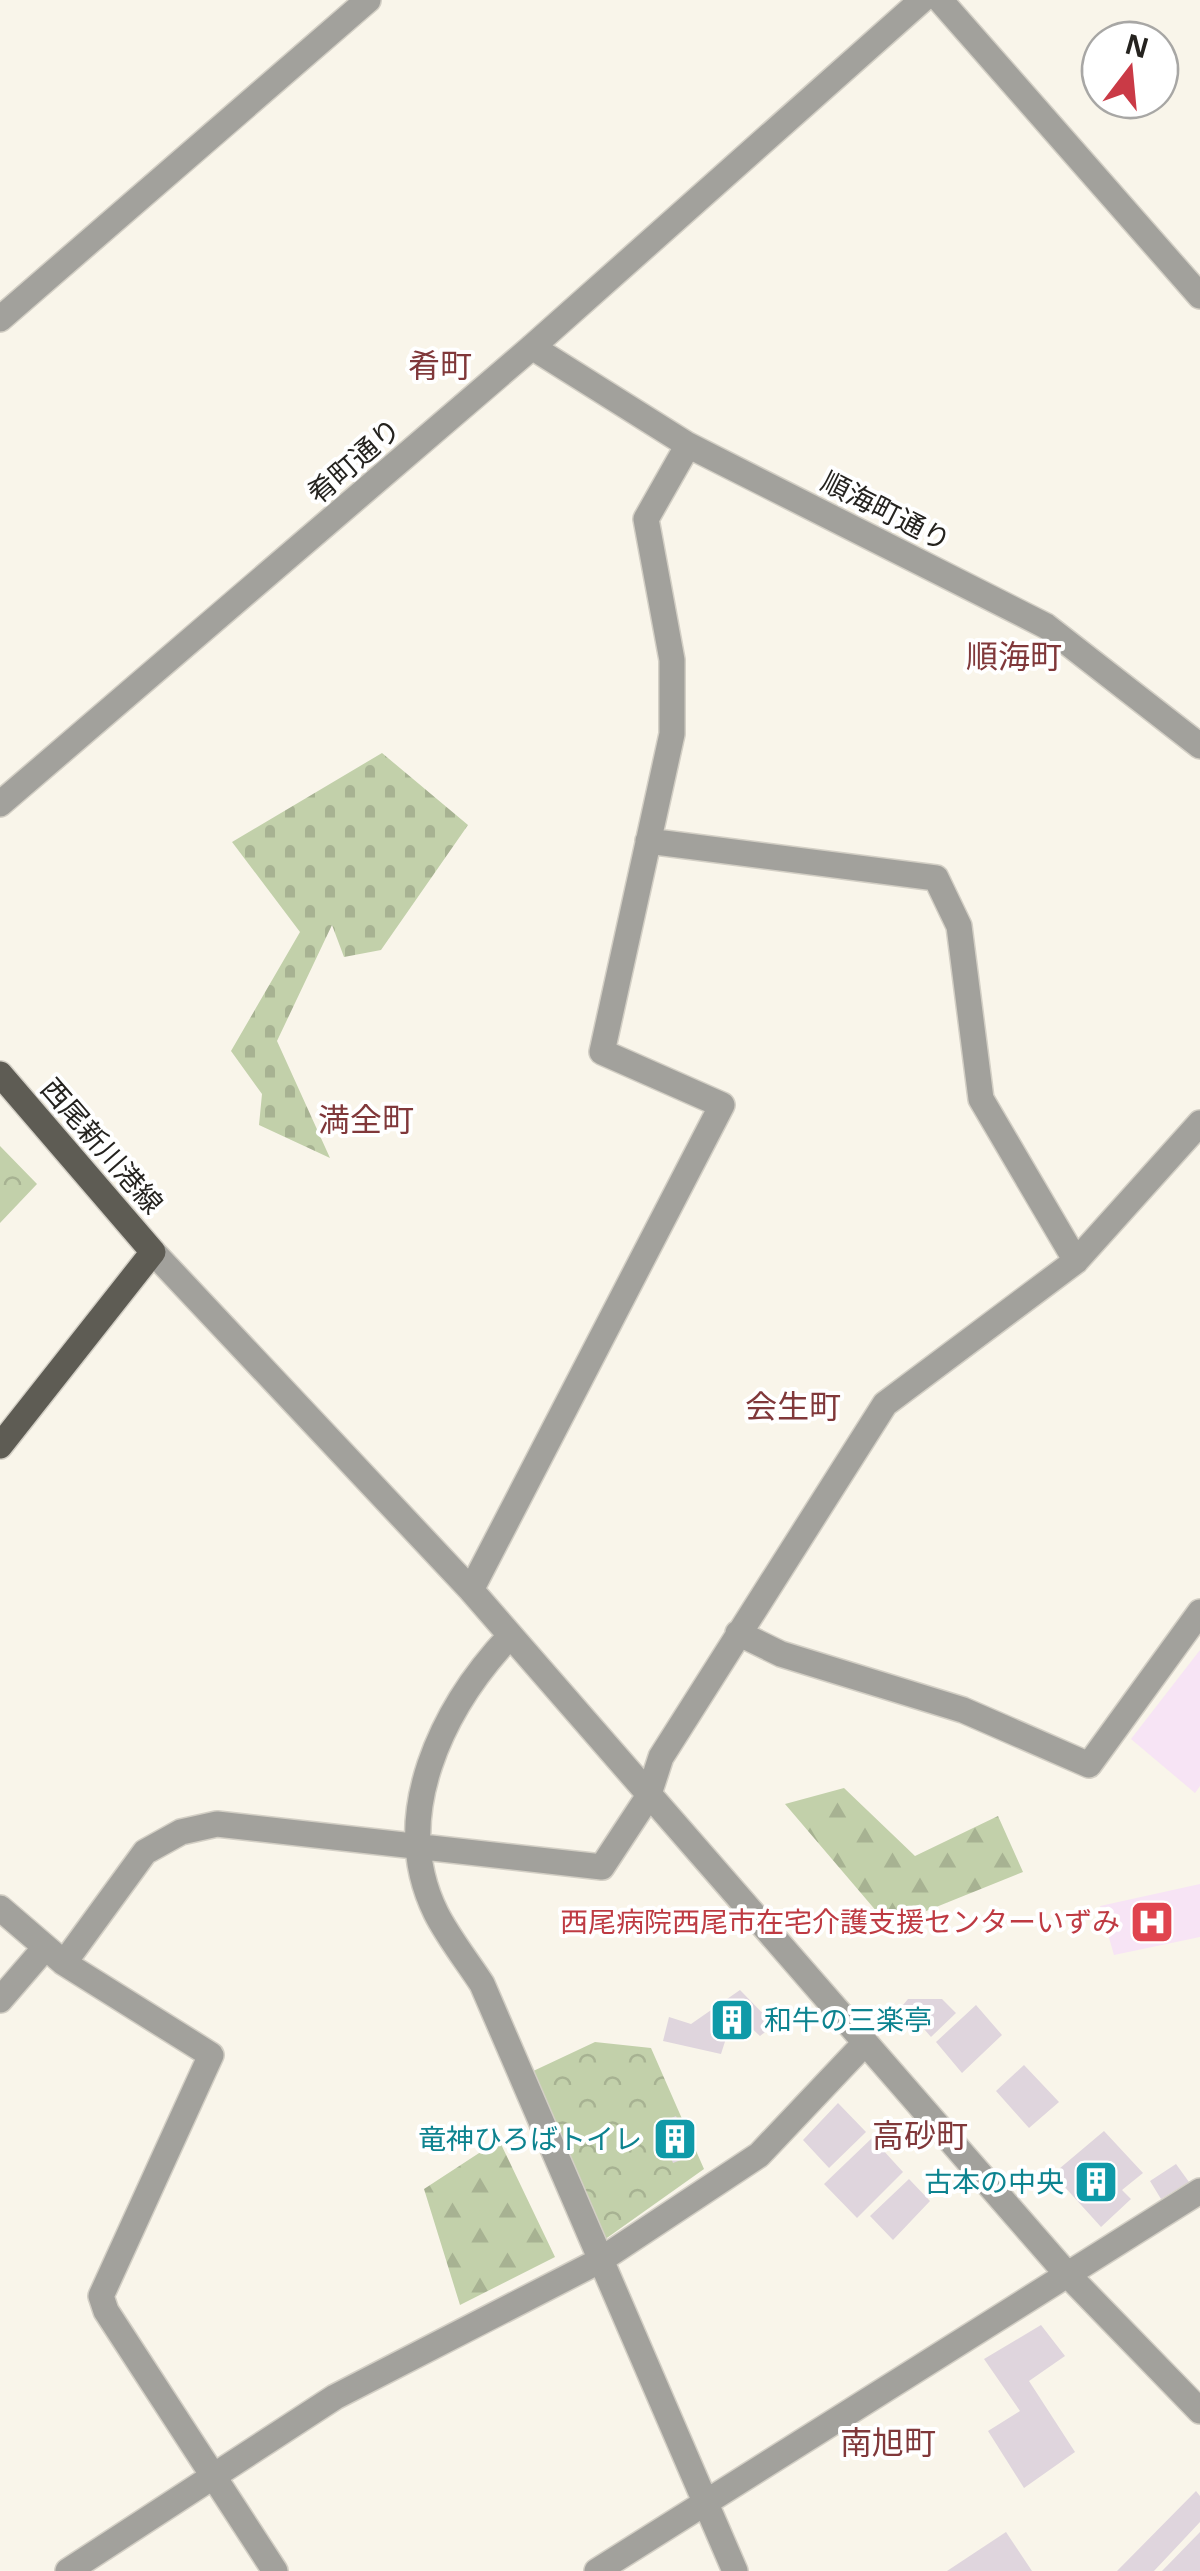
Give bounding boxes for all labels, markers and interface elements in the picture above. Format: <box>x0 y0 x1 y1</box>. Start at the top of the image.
north arrow <box>1080 20 1180 120</box>
text: N <box>1121 24 1153 66</box>
district label: 肴町 <box>408 343 472 386</box>
street label: 肴町通り <box>299 409 408 511</box>
street label: 順海町通り <box>815 461 957 559</box>
district label: 順海町 <box>966 634 1062 677</box>
street label: 西尾新川港線 <box>33 1069 172 1221</box>
district label: 満全町 <box>318 1097 414 1140</box>
district label: 会生町 <box>745 1384 841 1427</box>
hospital icon: 西尾病院西尾市在宅介護支援センターいずみ <box>1129 1899 1175 1945</box>
place label: 西尾病院西尾市在宅介護支援センターいずみ <box>560 1902 1120 1940</box>
building icon: 和牛の三楽亭 <box>709 1997 755 2043</box>
place label: 和牛の三楽亭 <box>764 2000 932 2038</box>
district label: 高砂町 <box>872 2113 968 2156</box>
building icon: 竜神ひろばトイレ <box>652 2116 698 2162</box>
place label: 竜神ひろばトイレ <box>418 2119 642 2157</box>
building icon: 古本の中央 <box>1073 2159 1119 2205</box>
place label: 古本の中央 <box>924 2162 1064 2200</box>
district label: 南旭町 <box>840 2420 936 2463</box>

